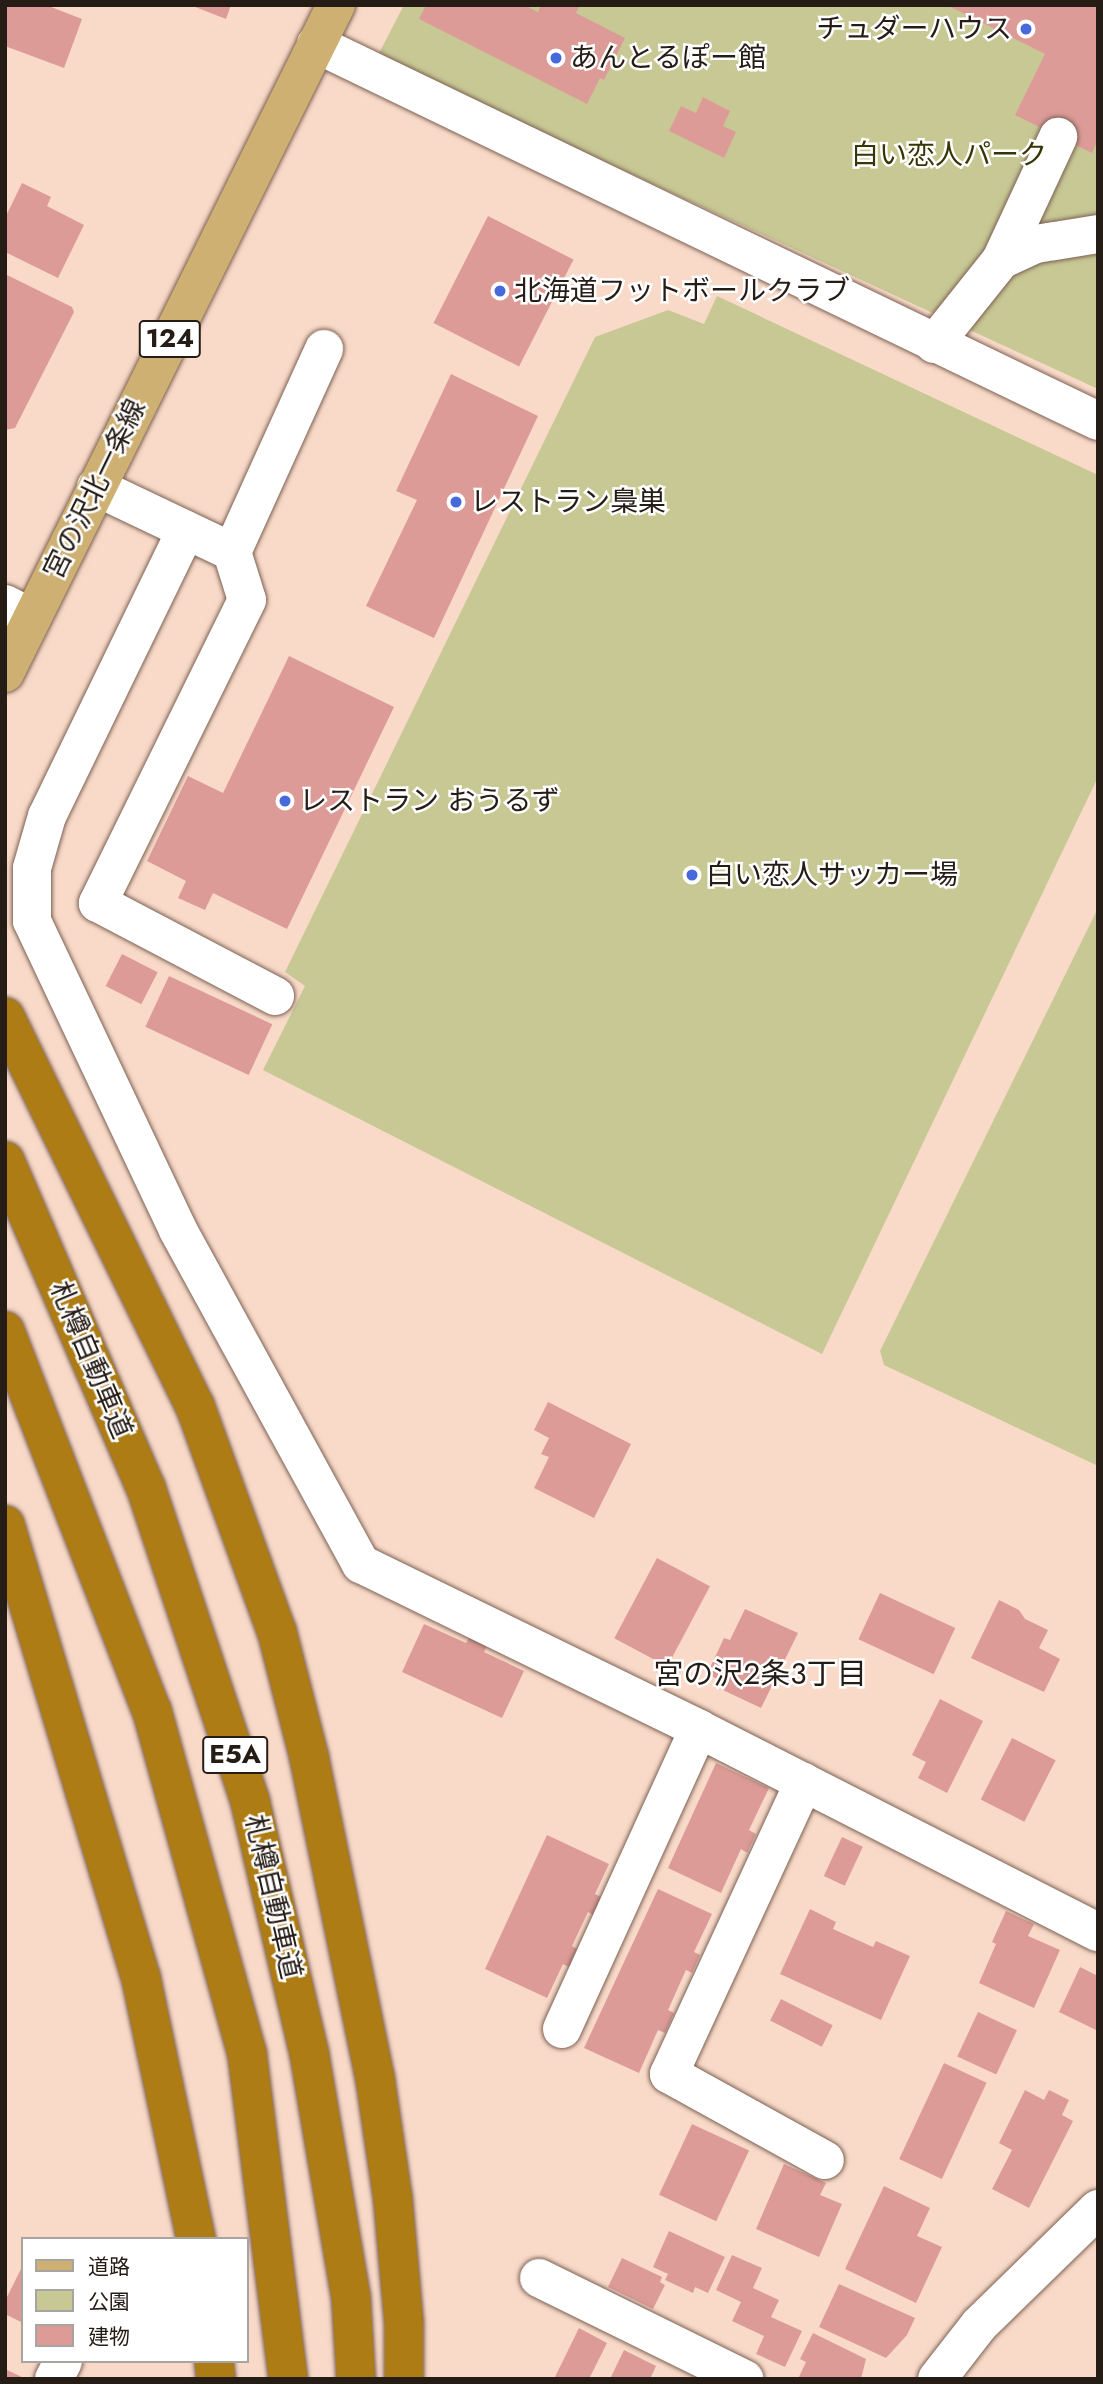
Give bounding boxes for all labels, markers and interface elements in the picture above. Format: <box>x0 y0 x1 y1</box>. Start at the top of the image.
place label: チュダーハウス <box>816 12 1012 46</box>
marker: チュダーハウス <box>1018 21 1034 37</box>
place label: あんとるぽー館 <box>570 41 766 75</box>
marker: あんとるぽー館 <box>548 50 564 66</box>
park label: 白い恋人パーク <box>851 138 1047 172</box>
place label: 北海道フットボールクラブ <box>514 274 850 308</box>
marker: 北海道フットボールクラブ <box>492 283 508 299</box>
road number: 124 <box>138 316 202 362</box>
street label: 宮の沢北一条線 <box>37 394 153 584</box>
place label: レストラン梟巣 <box>470 485 666 519</box>
marker: レストラン梟巣 <box>448 494 464 510</box>
place label: レストラン おうるず <box>299 784 559 818</box>
marker: レストラン おうるず <box>277 793 293 809</box>
place label: 白い恋人サッカー場 <box>706 858 958 892</box>
marker: 白い恋人サッカー場 <box>684 867 700 883</box>
street label: 札樽自動車道 <box>43 1276 139 1444</box>
district label: 宮の沢2条3丁目 <box>653 1656 867 1692</box>
road number: E5A <box>202 1732 268 1778</box>
street label: 札樽自動車道 <box>238 1811 308 1983</box>
legend <box>21 2237 248 2363</box>
text: 道路 <box>88 2252 130 2282</box>
text: 公園 <box>88 2287 130 2317</box>
text: 建物 <box>88 2322 130 2352</box>

